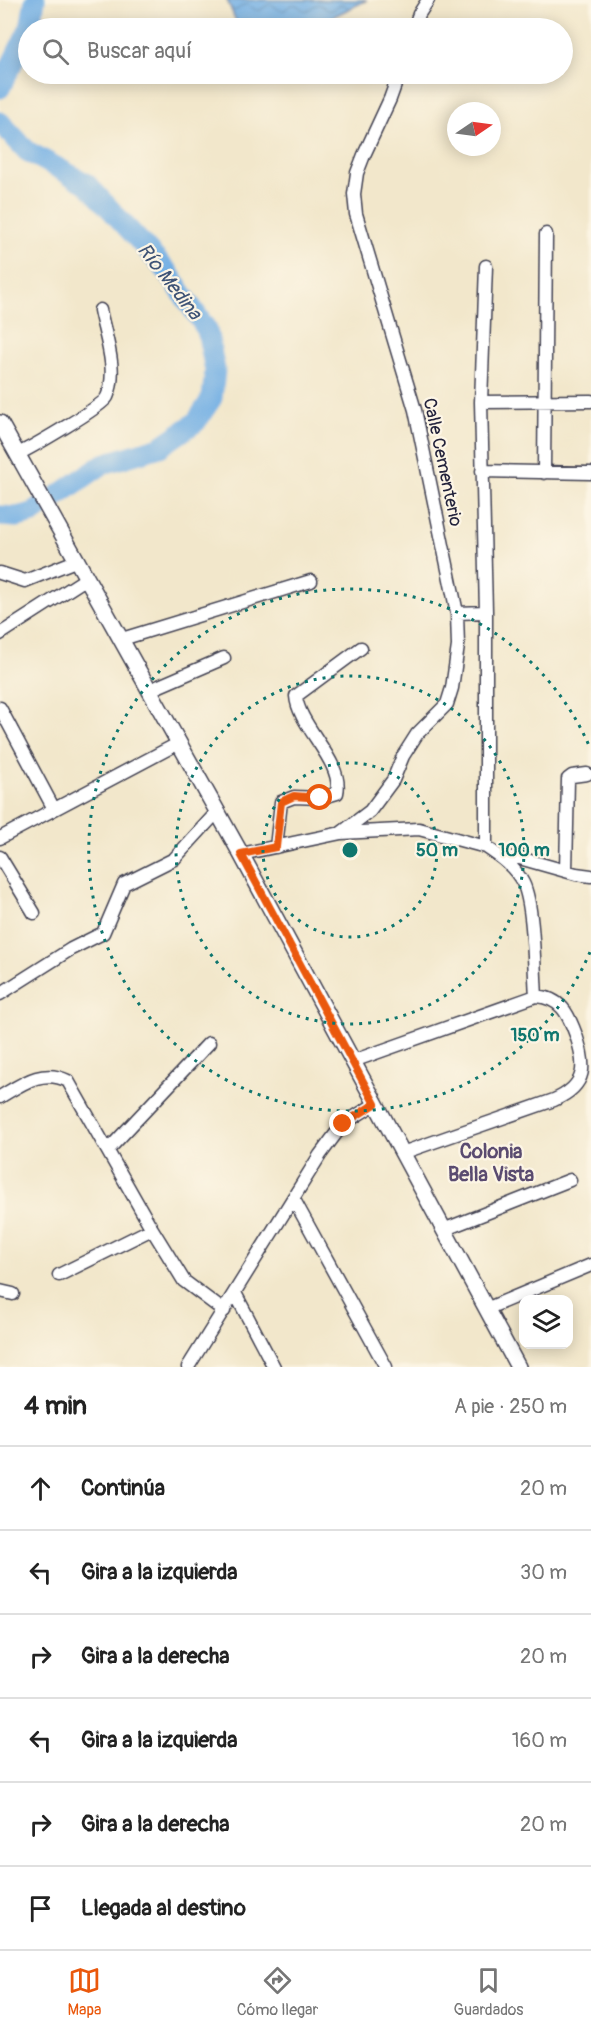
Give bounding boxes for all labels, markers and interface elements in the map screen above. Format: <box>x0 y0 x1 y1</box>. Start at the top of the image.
search box <box>18 18 573 84</box>
icon: search <box>39 35 72 68</box>
text: Buscar aquí <box>87 37 192 65</box>
north arrow <box>447 102 501 156</box>
water label: Río Medina <box>132 238 208 326</box>
street label: Calle Cementerio <box>418 396 467 529</box>
route start <box>306 784 332 810</box>
text: 50 m <box>416 839 458 862</box>
text: 100 m <box>498 839 550 862</box>
centre of rings <box>340 840 360 860</box>
text: 150 m <box>511 1024 560 1047</box>
route end <box>329 1110 355 1136</box>
district label: Colonia Bella Vista <box>448 1139 534 1187</box>
map controls <box>519 1295 573 1349</box>
button: layers <box>519 1295 573 1349</box>
text: 4 min <box>24 1390 87 1422</box>
text: A pie · 250 m <box>454 1394 567 1419</box>
icon: ahead <box>24 1472 57 1505</box>
text: Continúa <box>81 1474 165 1502</box>
text: 20 m <box>520 1476 567 1501</box>
icon: left <box>24 1556 57 1589</box>
text: Gira a la izquierda <box>81 1558 238 1586</box>
text: 30 m <box>520 1560 567 1585</box>
icon: right <box>24 1640 57 1673</box>
text: Gira a la derecha <box>81 1642 229 1670</box>
text: 20 m <box>520 1644 567 1669</box>
icon: left <box>24 1724 57 1757</box>
text: Gira a la izquierda <box>81 1726 238 1754</box>
text: 160 m <box>512 1728 567 1753</box>
icon: right <box>24 1808 57 1841</box>
text: Gira a la derecha <box>81 1810 229 1838</box>
text: 20 m <box>520 1812 567 1837</box>
icon: arrive <box>24 1892 57 1925</box>
text: Llegada al destino <box>81 1894 246 1922</box>
tab: Mapa <box>68 1964 102 2020</box>
tab: Cómo llegar <box>237 1964 318 2020</box>
tab: Guardados <box>453 1964 523 2020</box>

